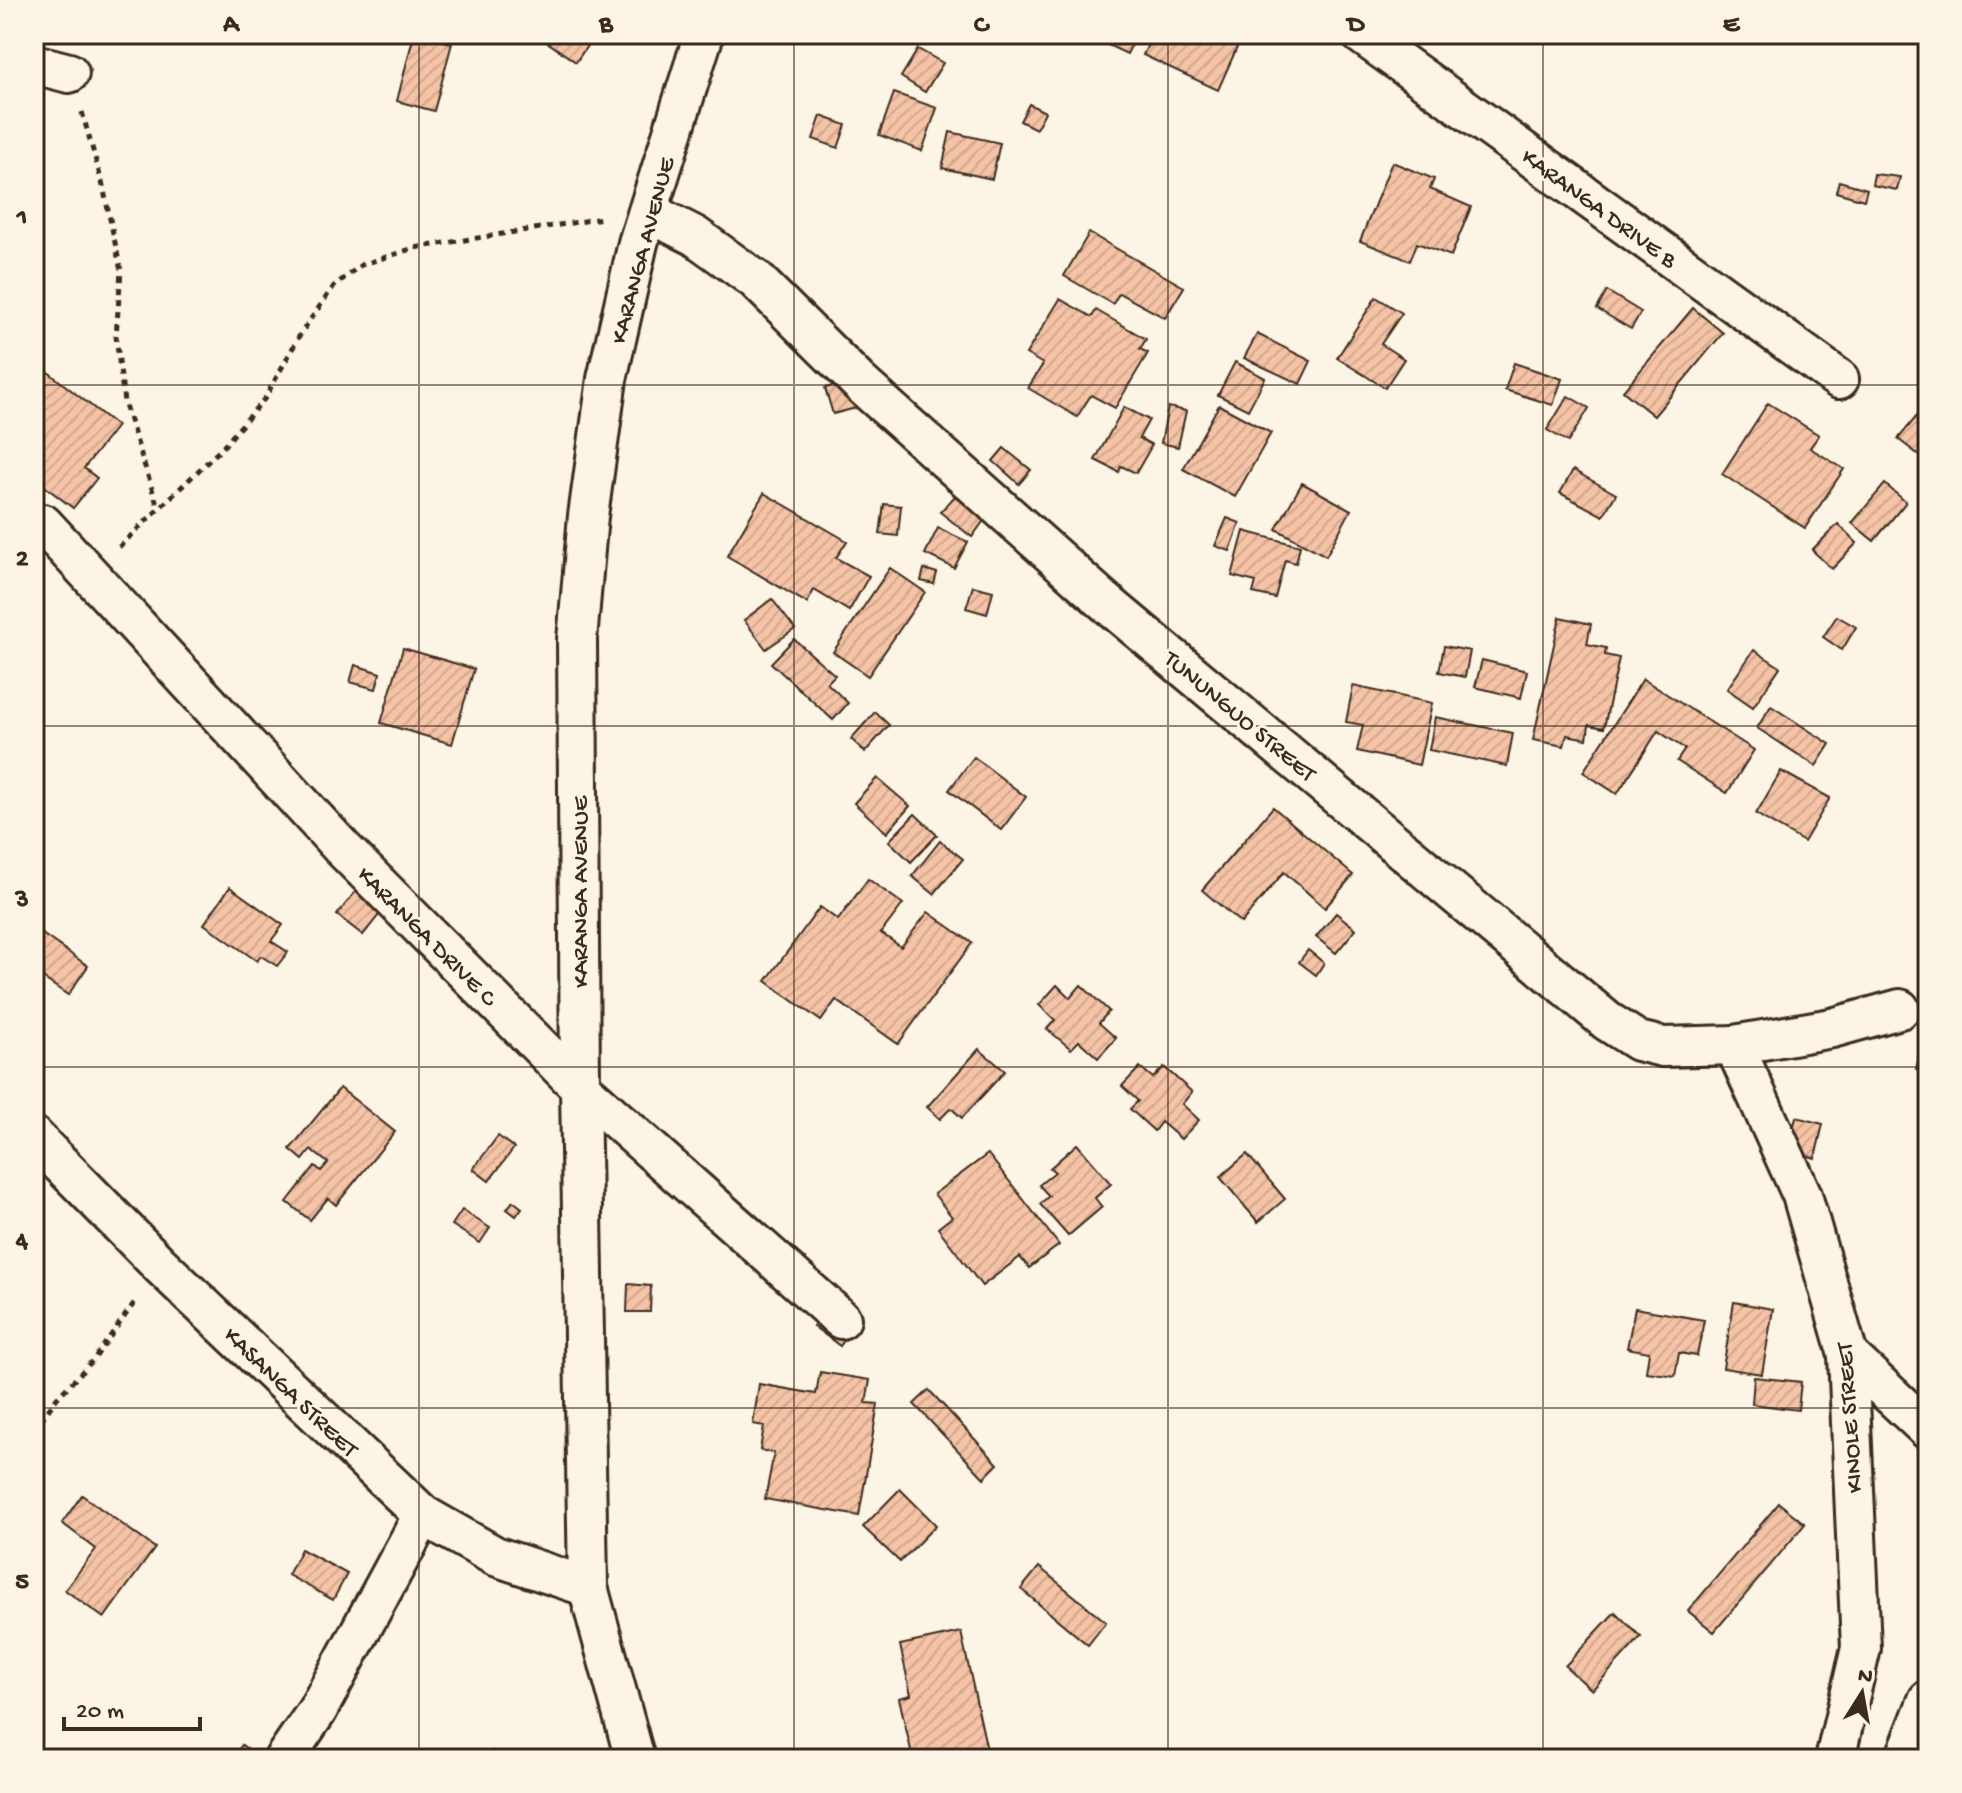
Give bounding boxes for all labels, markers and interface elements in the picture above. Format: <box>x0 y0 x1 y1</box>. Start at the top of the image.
text: A <box>222 11 240 42</box>
text: B <box>598 11 614 42</box>
text: C <box>974 11 991 42</box>
text: D <box>1346 11 1366 42</box>
text: E <box>1723 11 1741 42</box>
street label: KARANGA DRIVE B <box>1515 144 1682 276</box>
street label: KARANGA AVENUE <box>606 154 683 347</box>
text: 1 <box>16 204 27 235</box>
text: 2 <box>16 545 29 576</box>
street label: TUNUNGUO STREET <box>1155 644 1322 791</box>
street label: KARANGA AVENUE <box>568 795 597 988</box>
street label: KARANGA DRIVE C <box>350 862 503 1015</box>
text: 3 <box>14 886 29 917</box>
text: 4 <box>15 1227 29 1258</box>
street label: KASANGA STREET <box>216 1322 364 1466</box>
street label: KINOLE STREET <box>1832 1340 1871 1494</box>
text: 5 <box>15 1568 29 1599</box>
north arrow <box>1822 1653 1902 1733</box>
text: N <box>1856 1663 1875 1691</box>
scale bar <box>64 1681 200 1731</box>
text: 20 m <box>76 1698 124 1727</box>

